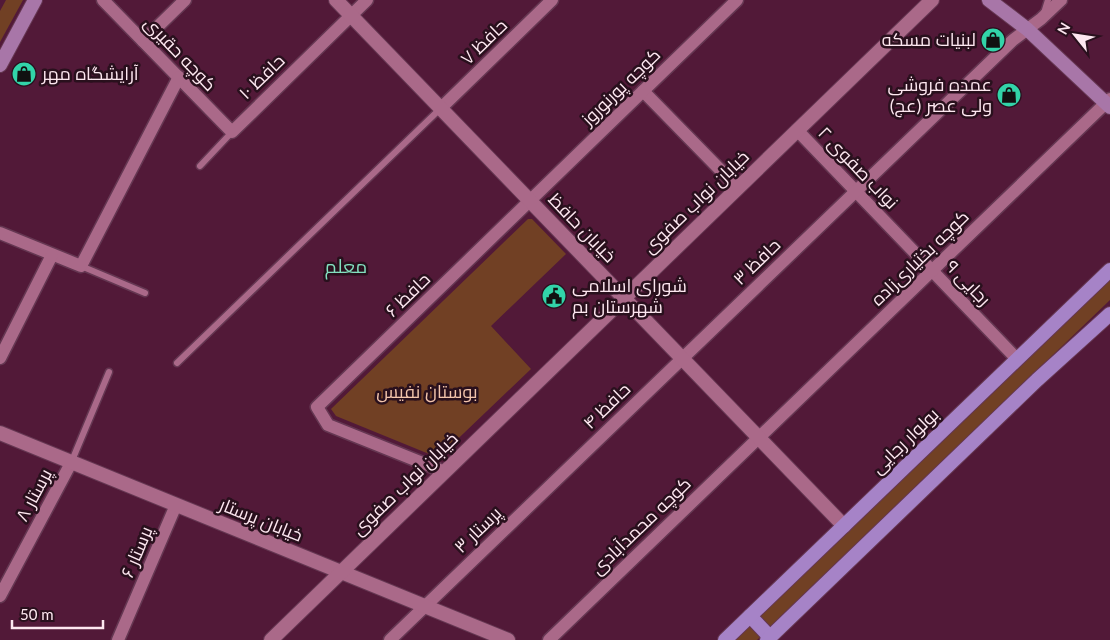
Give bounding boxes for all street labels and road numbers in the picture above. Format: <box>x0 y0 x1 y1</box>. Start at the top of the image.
street label: کوچه حقیری <box>138 12 222 96</box>
street label: حافظ ۷ <box>455 14 511 69</box>
street label: کوچه پورنوروز <box>576 43 666 131</box>
street label: حافظ ۱۰ <box>234 49 289 103</box>
street label: نواب صفوی ۲ <box>813 122 903 214</box>
street label: خیابان نواب صفوی <box>638 145 754 258</box>
street label: خیابان حافظ <box>544 188 621 267</box>
street label: کوچه بختیاری‌زاده <box>866 205 974 311</box>
street label: حافظ ۳ <box>728 233 785 289</box>
street label: رجایی ۹ <box>941 255 996 310</box>
street label: حافظ ۶ <box>380 268 434 321</box>
street label: حافظ ۴ <box>578 378 634 433</box>
street label: بولوار رجایی <box>866 403 943 479</box>
street label: خیابان نواب صفوی <box>347 427 463 540</box>
street label: پرستار ۸ <box>10 464 58 525</box>
street label: کوچه محمدآبادی <box>586 472 696 580</box>
street label: خیابان پرستار <box>215 492 306 548</box>
street label: پرستار ۳ <box>449 501 507 559</box>
street label: پرستار ۶ <box>115 522 159 581</box>

